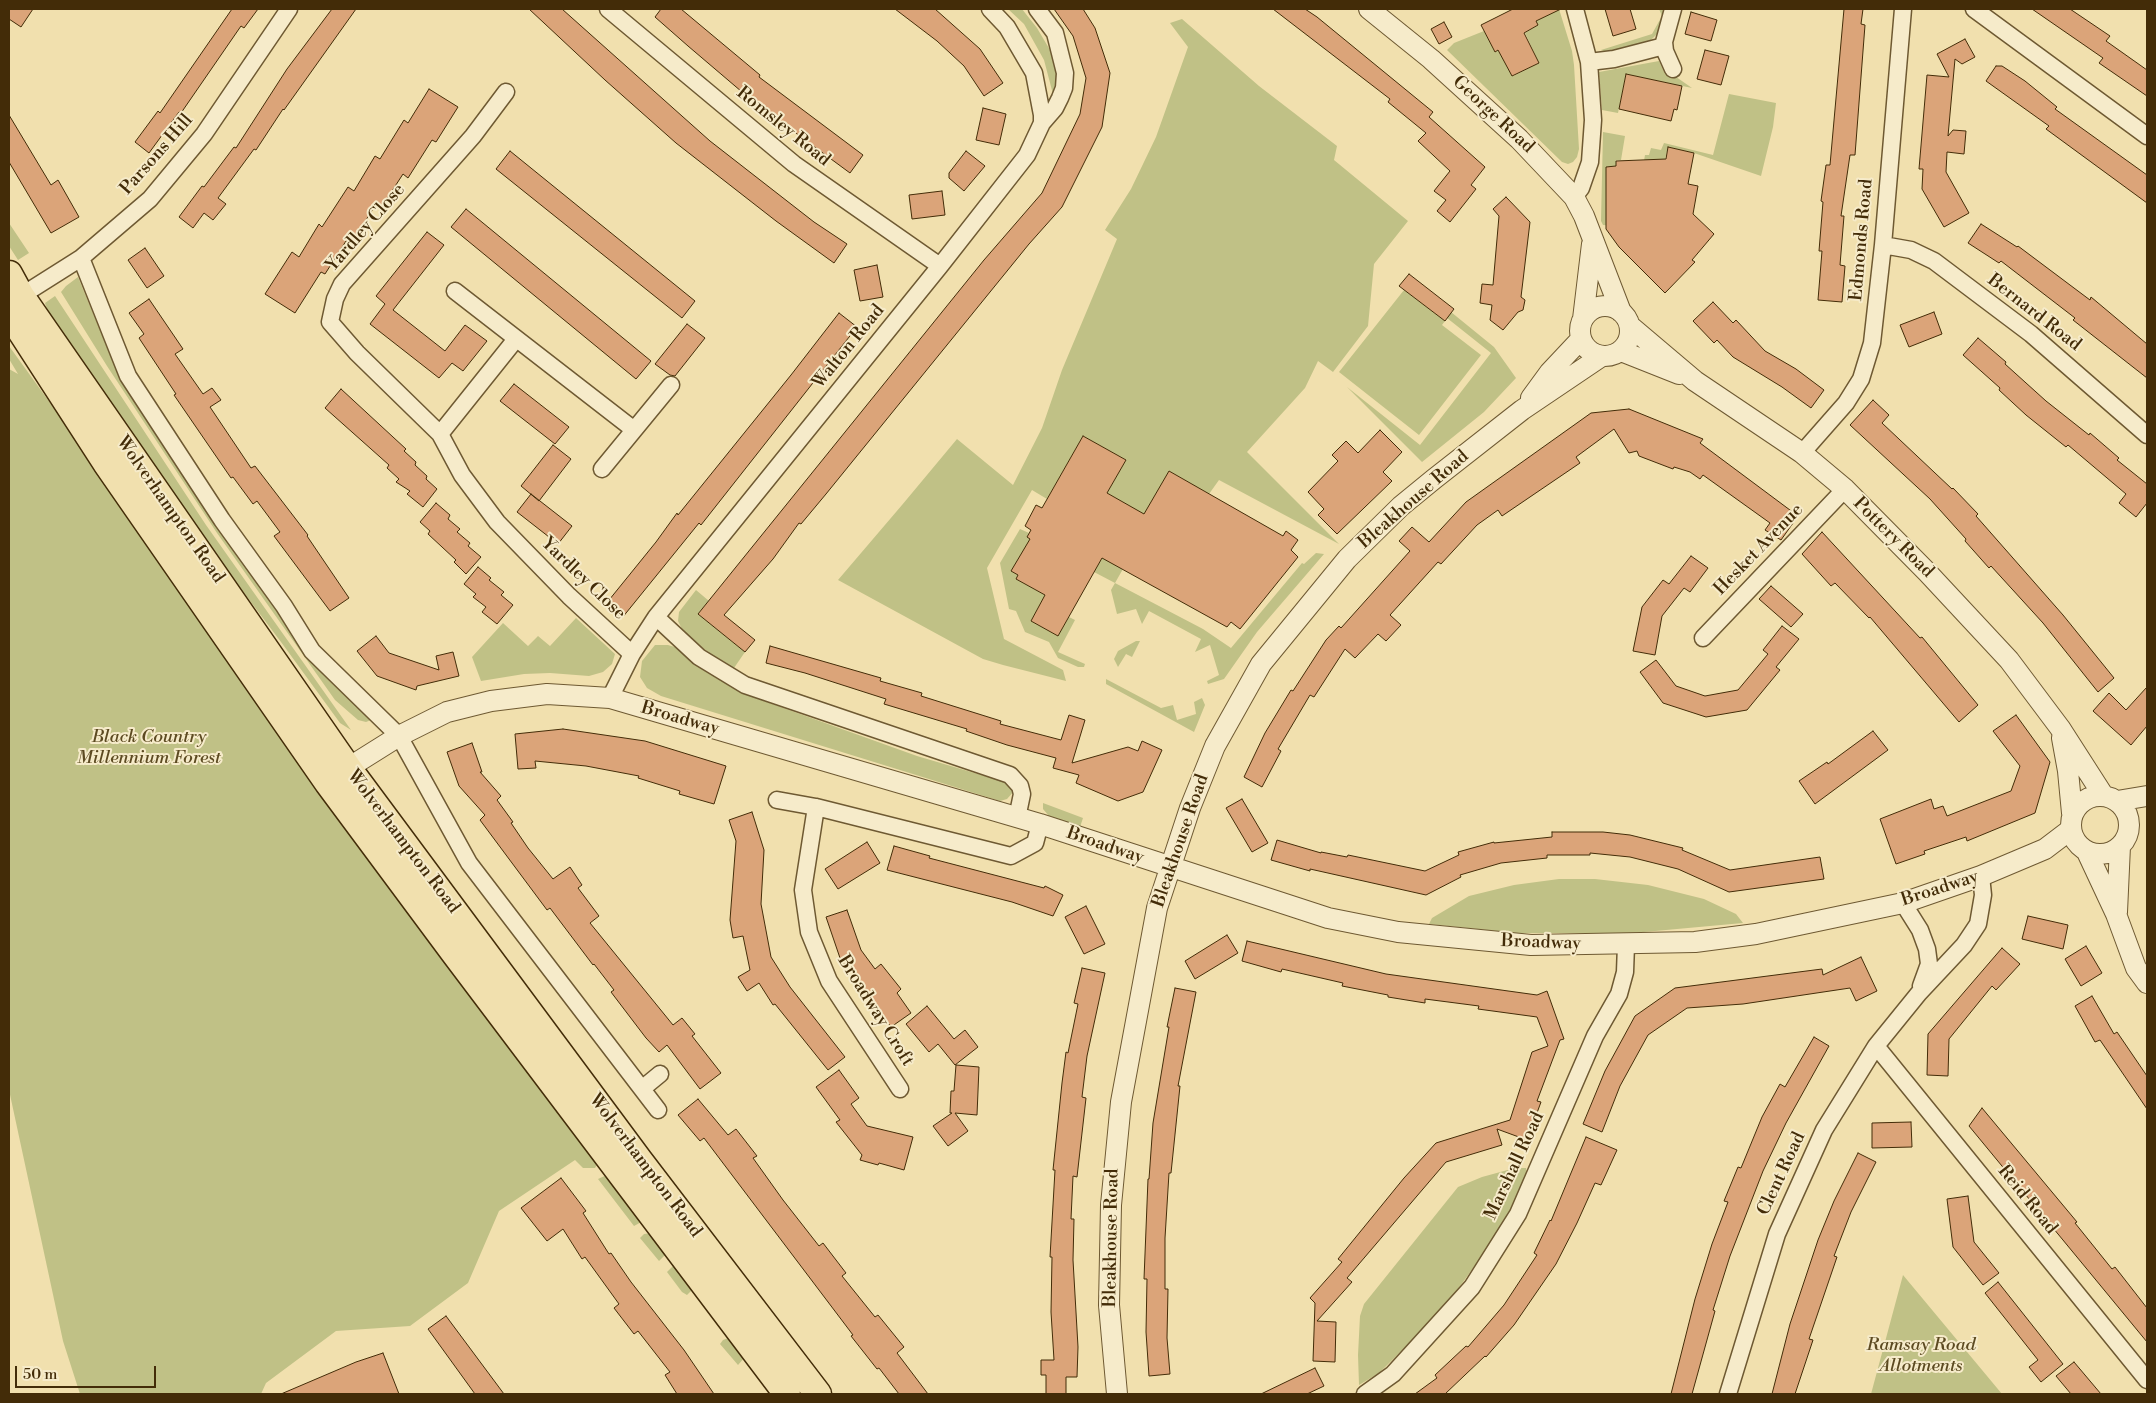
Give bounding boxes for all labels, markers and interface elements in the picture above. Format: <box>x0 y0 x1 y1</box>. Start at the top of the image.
street label: George Road <box>1448 72 1538 158</box>
street label: Romsley Road <box>732 83 834 171</box>
street label: Parsons Hill <box>116 110 198 200</box>
street label: Edmonds Road <box>1846 178 1878 302</box>
street label: Yardley Close <box>322 180 410 276</box>
street label: Bernard Road <box>1983 270 2085 356</box>
street label: Walton Road <box>808 301 890 393</box>
street label: Wolverhampton Road <box>111 432 229 588</box>
street label: Bleakhouse Road <box>1354 446 1474 554</box>
street label: Pottery Road <box>1848 493 1938 583</box>
street label: Hesket Avenue <box>1710 500 1808 600</box>
street label: Yardley Close <box>536 533 630 625</box>
street label: Broadway <box>639 698 721 740</box>
park label: Black Country Millennium Forest <box>77 727 221 770</box>
street label: Wolverhampton Road <box>342 766 464 918</box>
street label: Bleakhouse Road <box>1148 772 1214 910</box>
street label: Broadway <box>1064 823 1146 869</box>
street label: Broadway <box>1899 866 1981 912</box>
street label: Broadway <box>1501 931 1581 955</box>
street label: Broadway Croft <box>832 951 918 1071</box>
street label: Wolverhampton Road <box>584 1090 706 1242</box>
street label: Marshall Road <box>1481 1109 1549 1223</box>
street label: Clent Road <box>1753 1129 1811 1219</box>
street label: Reid Road <box>1992 1161 2062 1239</box>
street label: Bleakhouse Road <box>1100 1168 1124 1308</box>
park label: Ramsay Road Allotments <box>1866 1335 1976 1378</box>
scale bar <box>18 1356 159 1388</box>
text: 50 m <box>23 1365 57 1384</box>

